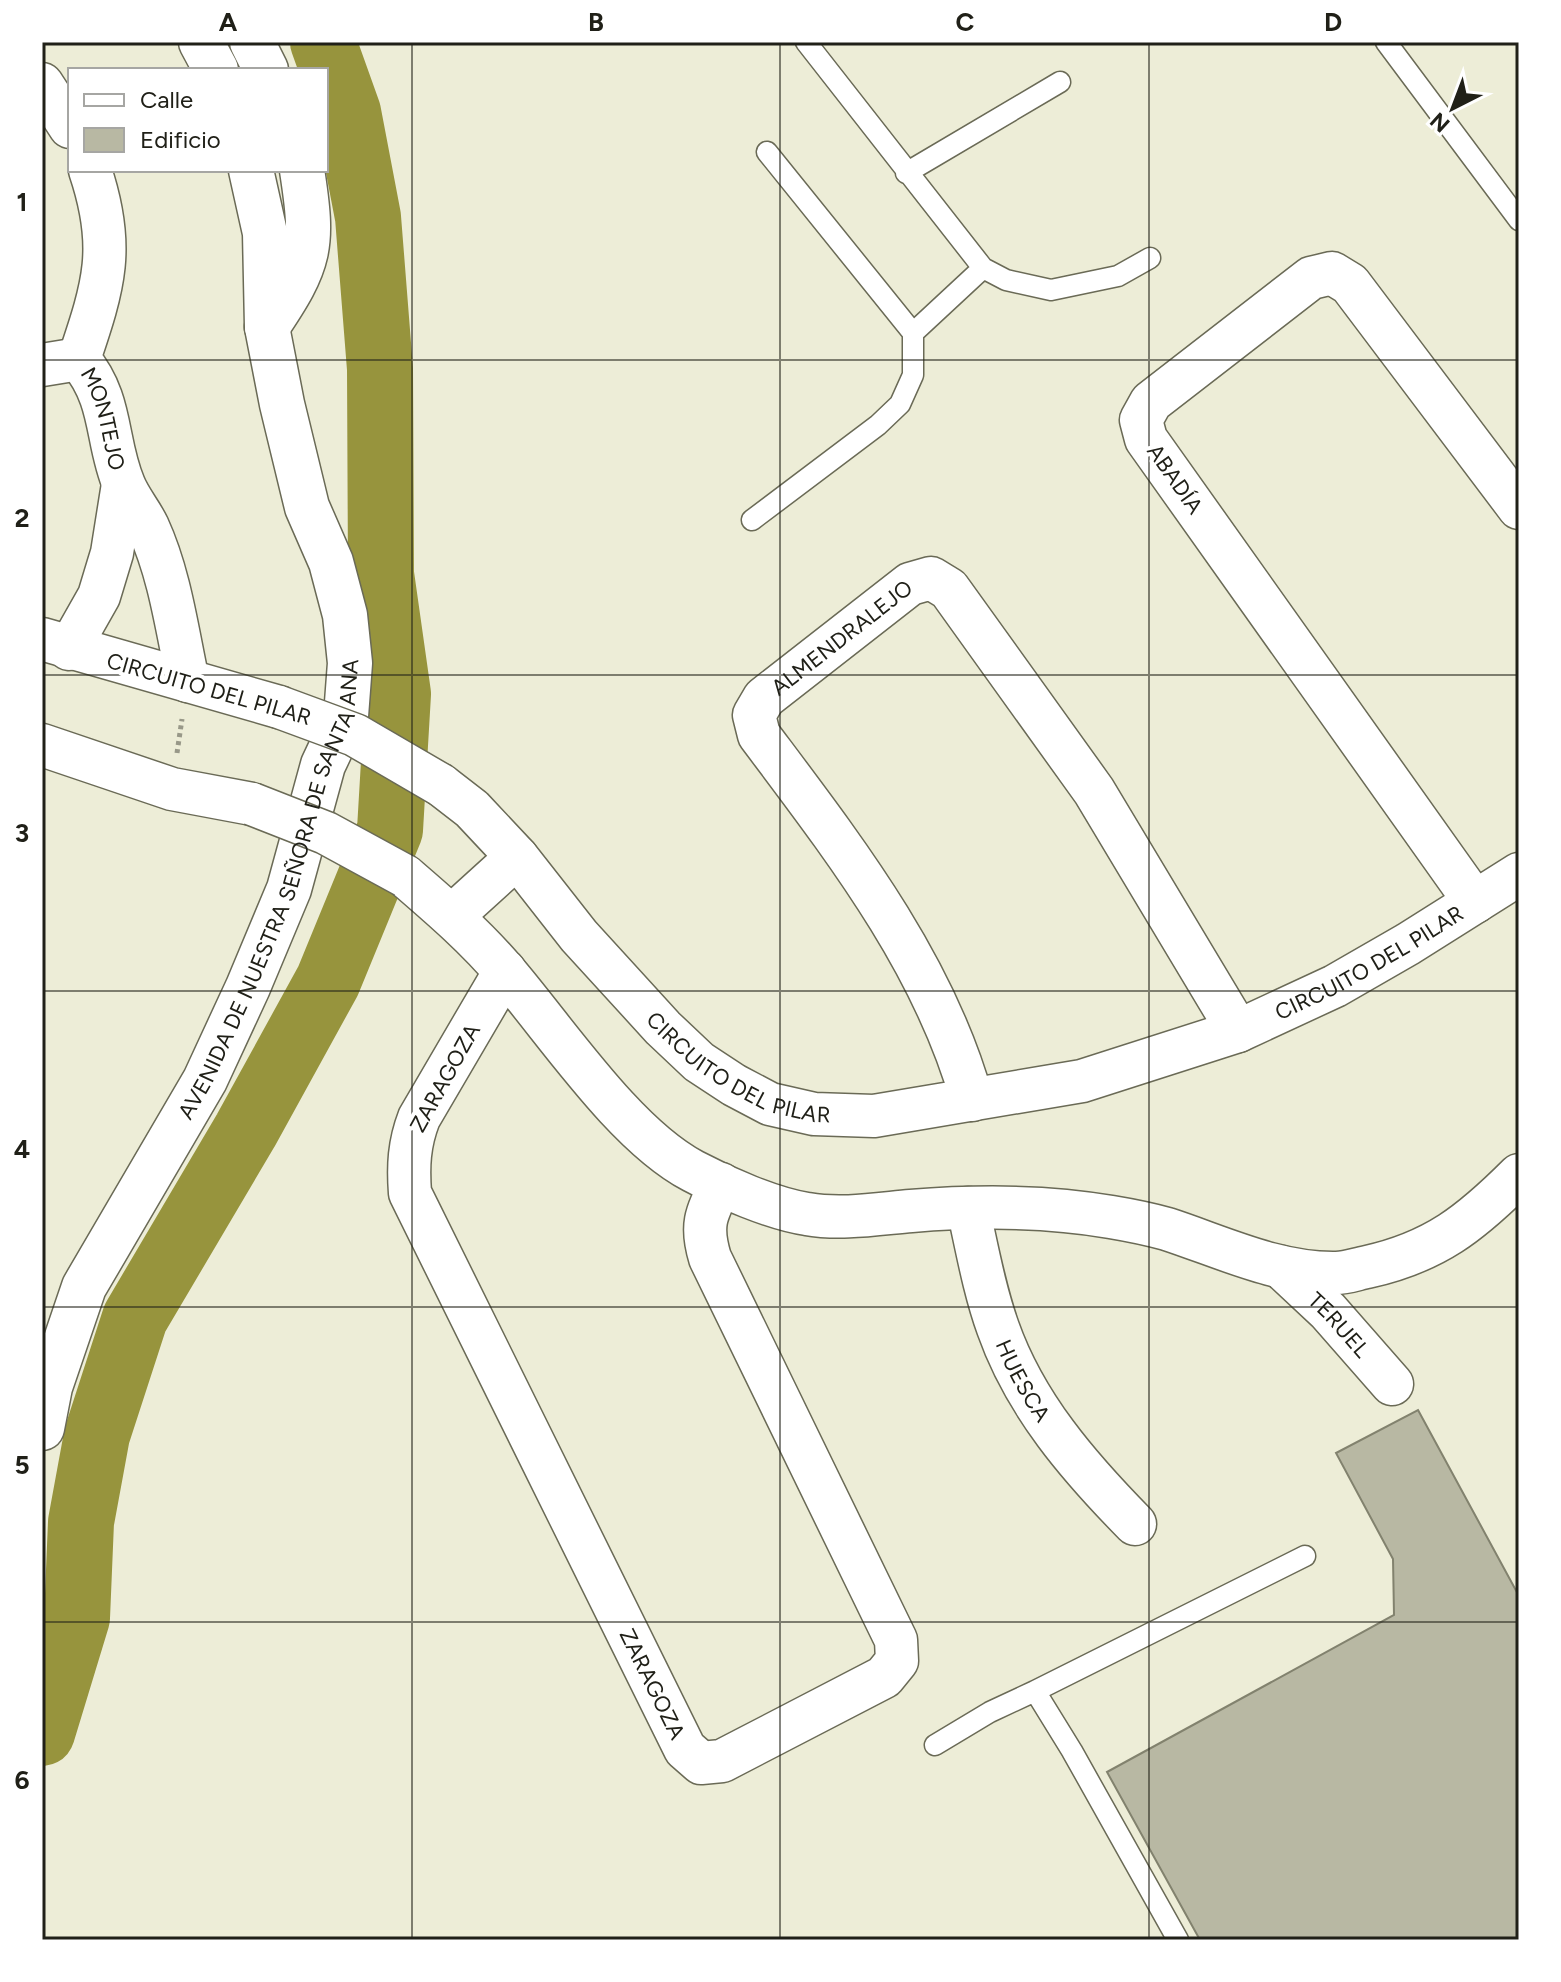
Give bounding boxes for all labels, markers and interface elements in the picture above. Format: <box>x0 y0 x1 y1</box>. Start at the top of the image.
text: A <box>219 6 238 38</box>
text: B <box>588 6 604 38</box>
text: C <box>956 6 975 38</box>
text: D <box>1324 6 1342 38</box>
legend <box>68 68 328 172</box>
north arrow <box>1413 68 1493 148</box>
text: Calle <box>140 85 193 114</box>
text: N <box>1425 107 1455 138</box>
text: Edificio <box>140 125 221 154</box>
text: 1 <box>17 186 27 218</box>
street label: MONTEJO <box>75 362 131 473</box>
street label: ABADÍA <box>1141 439 1209 519</box>
text: 2 <box>14 502 30 534</box>
street label: ALMENDRALEJO <box>766 574 918 701</box>
street label: CIRCUITO DEL PILAR <box>104 647 314 731</box>
street label: AVENIDA DE NUESTRA SEÑORA DE SANTA ANA <box>172 658 364 1124</box>
text: 3 <box>15 817 29 849</box>
street label: CIRCUITO DEL PILAR <box>1271 899 1468 1025</box>
street label: CIRCUITO DEL PILAR <box>641 1006 831 1128</box>
street label: ZARAGOZA <box>404 1019 486 1137</box>
text: 4 <box>14 1133 30 1165</box>
street label: TERUEL <box>1303 1286 1376 1363</box>
street label: HUESCA <box>990 1335 1057 1427</box>
text: 5 <box>14 1449 30 1481</box>
street label: ZARAGOZA <box>614 1624 691 1744</box>
text: 6 <box>14 1764 30 1796</box>

